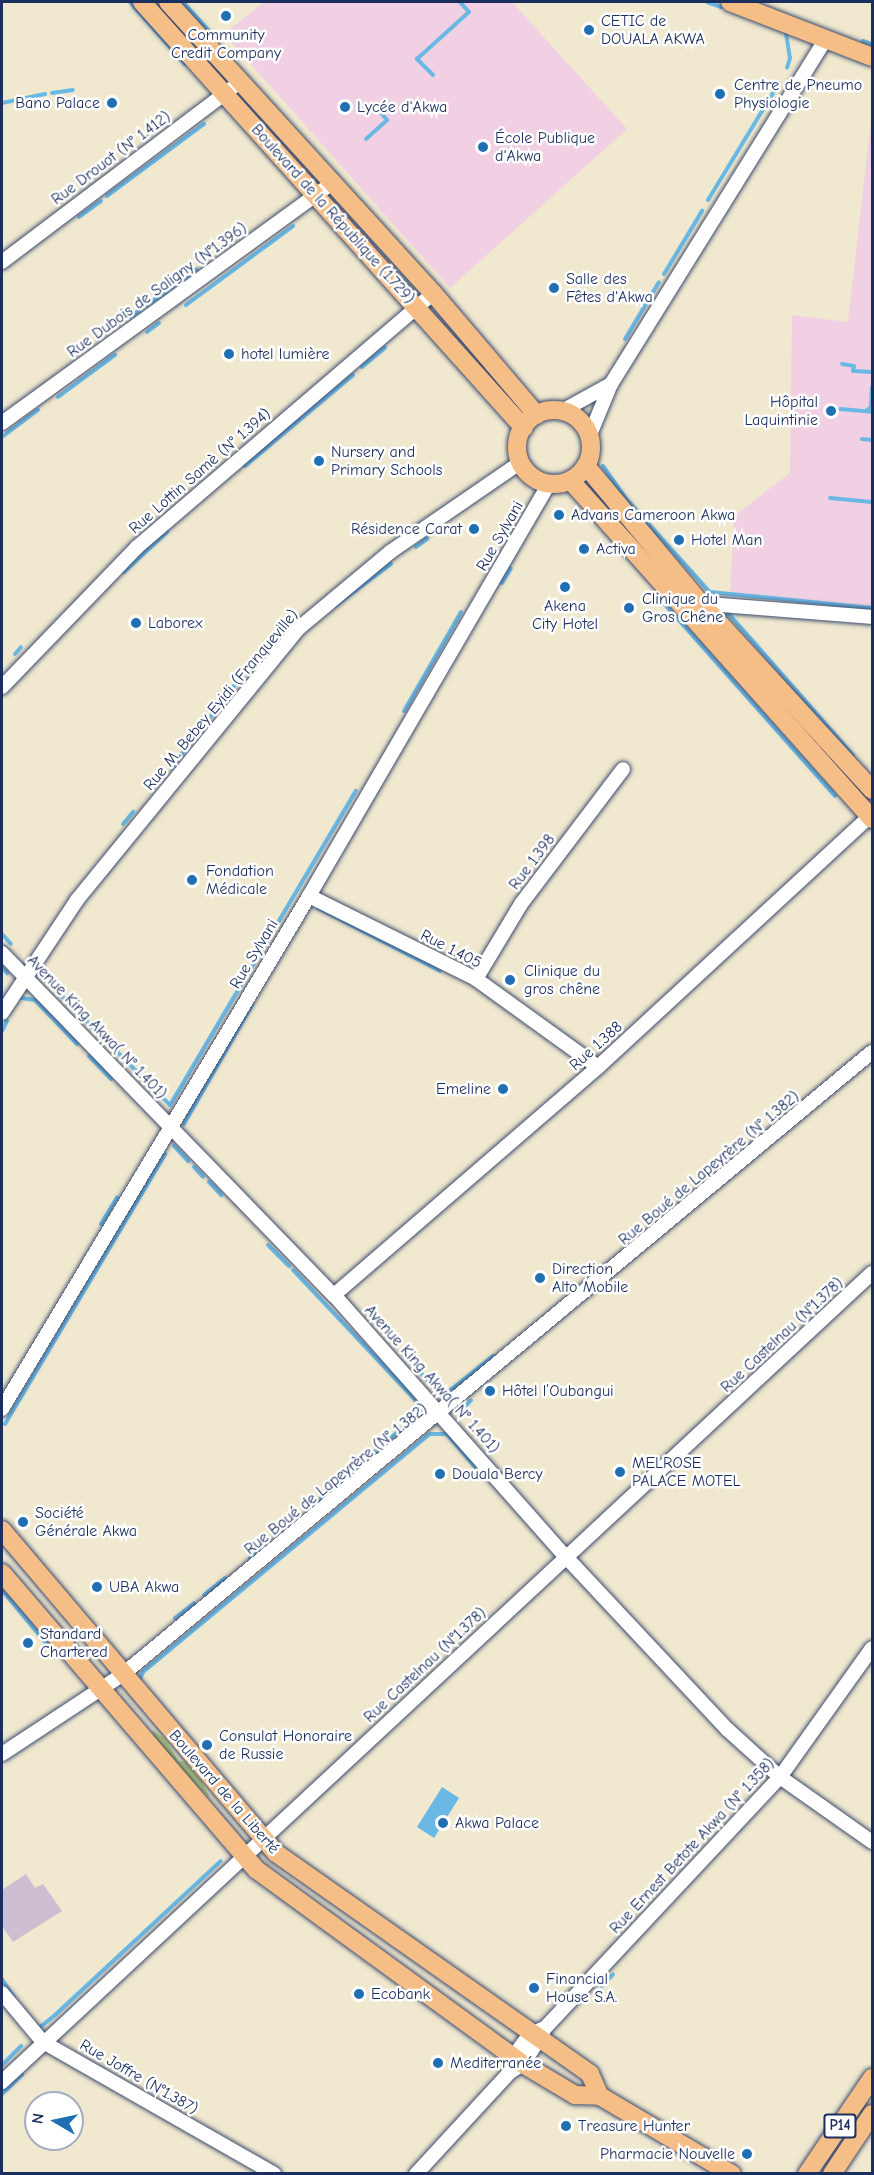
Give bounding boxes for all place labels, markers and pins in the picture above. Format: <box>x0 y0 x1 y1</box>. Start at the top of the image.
marker: Community Credit Company <box>219 9 233 23</box>
place label: CETIC de DOUALA AKWA <box>601 11 705 49</box>
marker: CETIC de DOUALA AKWA <box>582 23 596 37</box>
place label: Community Credit Company <box>171 25 281 63</box>
place label: Centre de Pneumo Physiologie <box>734 75 862 113</box>
marker: Centre de Pneumo Physiologie <box>711 85 729 103</box>
place label: Bano Palace <box>15 93 100 113</box>
marker: Bano Palace <box>105 96 119 110</box>
place label: Lycée d'Akwa <box>357 97 447 117</box>
marker: Lycée d'Akwa <box>338 100 352 114</box>
place label: École Publique d'Akwa <box>495 128 595 166</box>
marker: École Publique d'Akwa <box>476 140 490 154</box>
place label: Salle des Fêtes d'Akwa <box>566 269 653 307</box>
marker: Salle des Fêtes d'Akwa <box>547 281 561 295</box>
place label: hotel lumière <box>241 344 329 364</box>
marker: hotel lumière <box>222 347 236 361</box>
place label: Hôpital Laquintinie <box>744 392 818 430</box>
marker: Hôpital Laquintinie <box>822 402 840 420</box>
place label: Nursery and Primary Schools <box>331 442 442 480</box>
marker: Nursery and Primary Schools <box>312 454 326 468</box>
place label: Advans Cameroon Akwa <box>571 505 735 525</box>
marker: Advans Cameroon Akwa <box>552 508 566 522</box>
place label: Résidence Carat <box>351 519 462 539</box>
marker: Résidence Carat <box>467 522 481 536</box>
place label: Hotel Man <box>691 530 762 550</box>
marker: Hotel Man <box>672 533 686 547</box>
place label: Activa <box>596 539 636 559</box>
marker: Activa <box>577 542 591 556</box>
marker: Akena City Hotel <box>558 580 572 594</box>
place label: Clinique du Gros Chêne <box>642 589 723 627</box>
place label: Akena City Hotel <box>532 596 598 634</box>
marker: Clinique du Gros Chêne <box>620 599 638 617</box>
place label: Laborex <box>148 613 203 633</box>
marker: Laborex <box>129 616 143 630</box>
place label: Fondation Médicale <box>206 861 274 899</box>
marker: Fondation Médicale <box>183 871 201 889</box>
place label: Clinique du gros chêne <box>524 961 600 999</box>
marker: Clinique du gros chêne <box>501 971 519 989</box>
place label: Emeline <box>436 1079 491 1099</box>
marker: Emeline <box>496 1082 510 1096</box>
place label: Direction Alto Mobile <box>552 1259 628 1297</box>
marker: Direction Alto Mobile <box>533 1271 547 1285</box>
place label: Hôtel l’Oubangui <box>502 1381 614 1401</box>
marker: Hôtel l’Oubangui <box>483 1384 497 1398</box>
place label: MELROSE PALACE MOTEL <box>632 1453 741 1491</box>
place label: Douala Bercy <box>452 1464 543 1484</box>
marker: MELROSE PALACE MOTEL <box>613 1465 627 1479</box>
marker: Douala Bercy <box>433 1467 447 1481</box>
place label: Société Générale Akwa <box>35 1503 137 1541</box>
marker: Société Générale Akwa <box>16 1515 30 1529</box>
place label: UBA Akwa <box>109 1577 179 1597</box>
marker: UBA Akwa <box>90 1580 104 1594</box>
place label: Standard Chartered <box>40 1624 108 1662</box>
marker: Standard Chartered <box>21 1636 35 1650</box>
place label: Consulat Honoraire de Russie <box>219 1726 352 1764</box>
marker: Consulat Honoraire de Russie <box>200 1738 214 1752</box>
place label: Akwa Palace <box>455 1813 539 1833</box>
marker: Akwa Palace <box>436 1816 450 1830</box>
place label: Financial House S.A. <box>546 1969 617 2007</box>
marker: Financial House S.A. <box>527 1981 541 1995</box>
place label: Ecobank <box>371 1984 430 2004</box>
marker: Ecobank <box>352 1987 366 2001</box>
place label: Mediterranée <box>450 2053 541 2073</box>
marker: Mediterranée <box>431 2056 445 2070</box>
place label: Treasure Hunter <box>578 2116 690 2136</box>
marker: Treasure Hunter <box>559 2119 573 2133</box>
place label: Pharmacie Nouvelle <box>600 2144 735 2164</box>
marker: Pharmacie Nouvelle <box>740 2147 754 2161</box>

